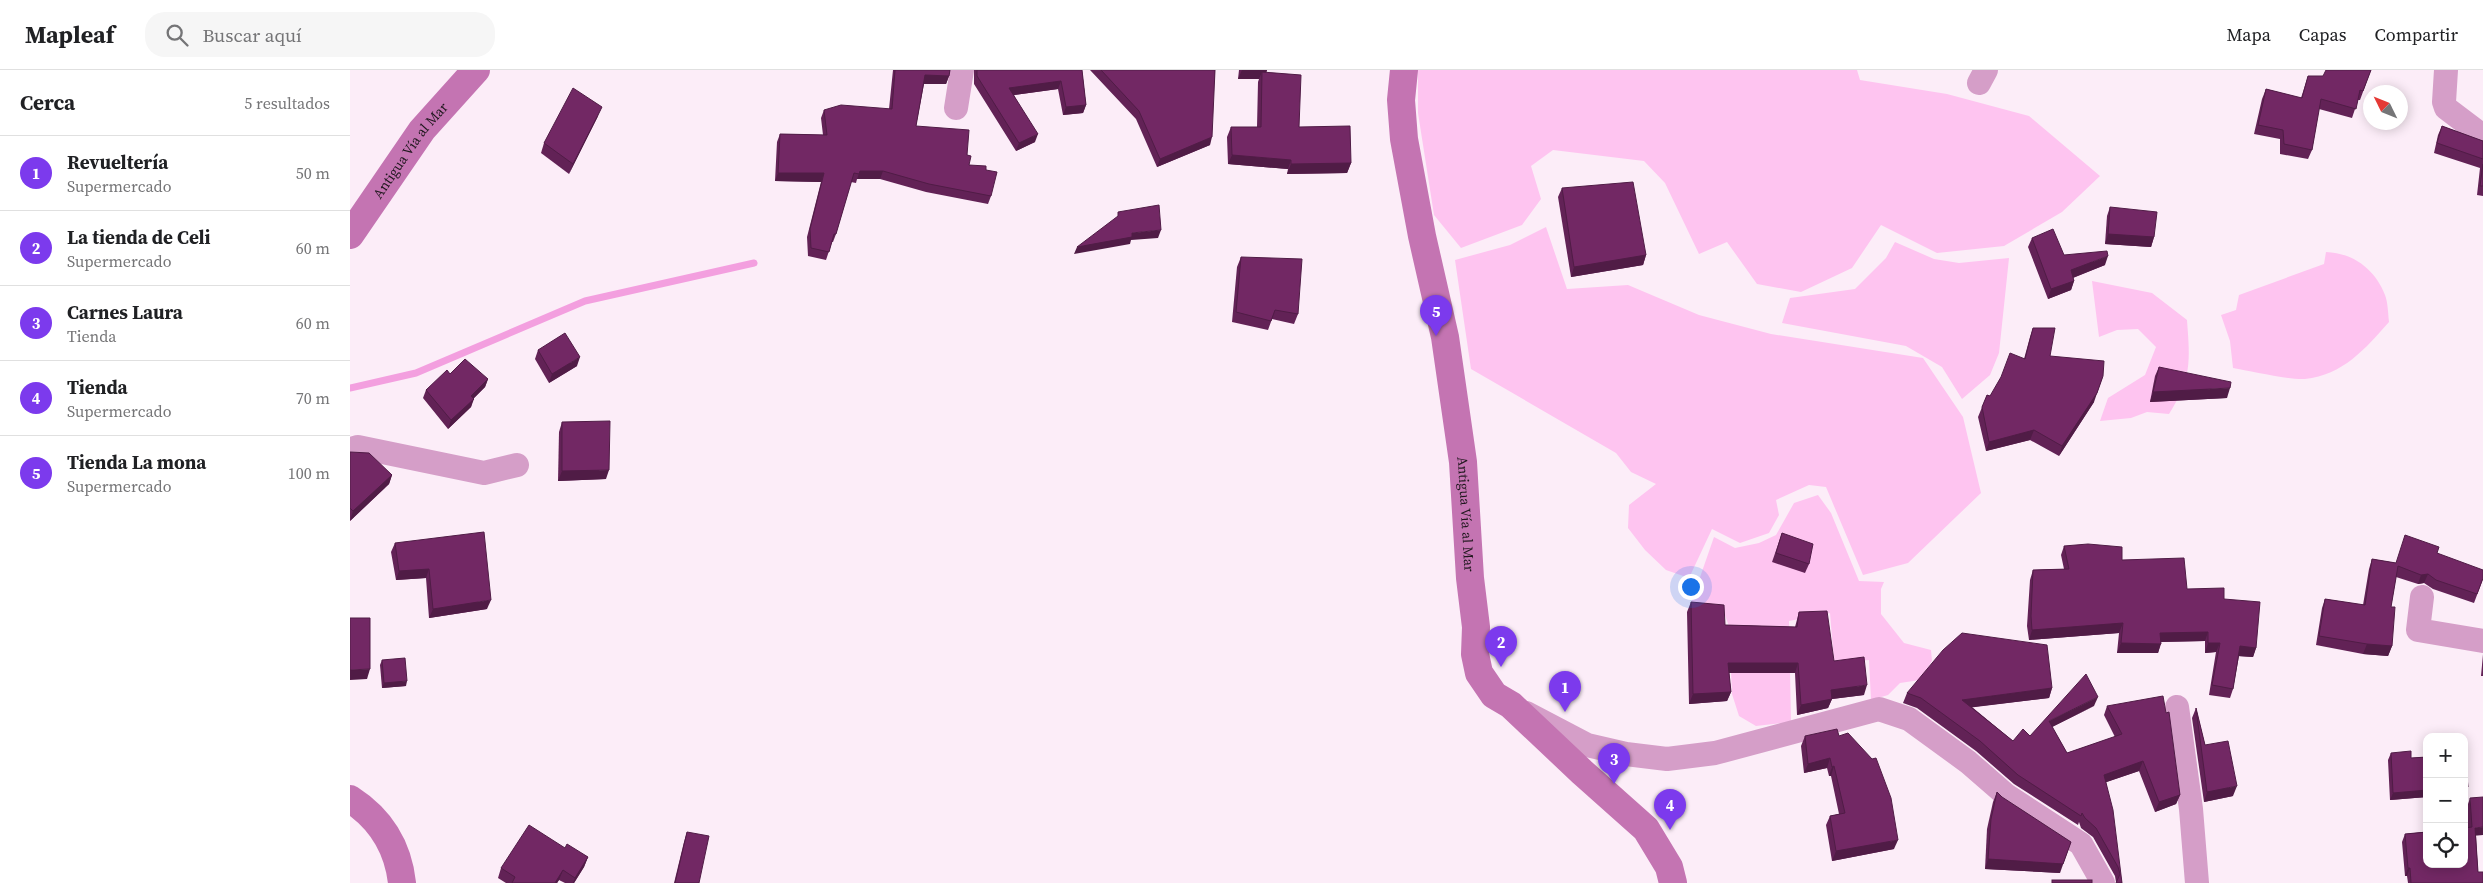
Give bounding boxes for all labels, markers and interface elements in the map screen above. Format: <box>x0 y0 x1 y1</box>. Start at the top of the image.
search box <box>145 12 495 57</box>
text: Mapleaf <box>25 18 115 51</box>
icon: search <box>163 21 191 49</box>
text: Buscar aquí <box>203 22 302 48</box>
text: Mapa <box>2226 22 2271 47</box>
text: Capas <box>2299 22 2346 47</box>
text: Compartir <box>2374 22 2458 47</box>
north arrow <box>2363 85 2408 130</box>
text: Cerca <box>20 88 75 117</box>
text: 5 resultados <box>244 92 330 114</box>
street label: Antigua Vía al Mar <box>368 98 453 202</box>
text: Revueltería <box>67 149 168 175</box>
text: 1 <box>32 162 40 184</box>
text: 50 m <box>296 162 330 184</box>
text: Supermercado <box>67 175 171 197</box>
text: La tienda de Celi <box>67 224 211 250</box>
text: 2 <box>32 237 40 259</box>
text: 60 m <box>296 237 330 259</box>
text: Supermercado <box>67 250 171 272</box>
pin: 5 <box>1420 295 1452 336</box>
text: Carnes Laura <box>67 299 183 325</box>
text: 3 <box>32 312 40 334</box>
text: 60 m <box>296 312 330 334</box>
text: Tienda <box>67 325 116 347</box>
text: Tienda <box>67 374 128 400</box>
text: 4 <box>32 387 40 409</box>
text: 70 m <box>296 387 330 409</box>
text: Supermercado <box>67 400 171 422</box>
text: Tienda La mona <box>67 449 206 475</box>
street label: Antigua Vía al Mar <box>1452 455 1480 572</box>
text: 5 <box>32 462 40 484</box>
text: 100 m <box>288 462 330 484</box>
text: Supermercado <box>67 475 171 497</box>
your location <box>1678 574 1704 600</box>
pin: 2 <box>1485 626 1517 667</box>
pin: 1 <box>1549 671 1581 712</box>
map controls <box>2423 733 2468 868</box>
button: + <box>2423 733 2468 778</box>
pin: 3 <box>1598 743 1630 784</box>
button: − <box>2423 778 2468 823</box>
pin: 4 <box>1654 789 1686 830</box>
button: locate <box>2423 823 2468 868</box>

